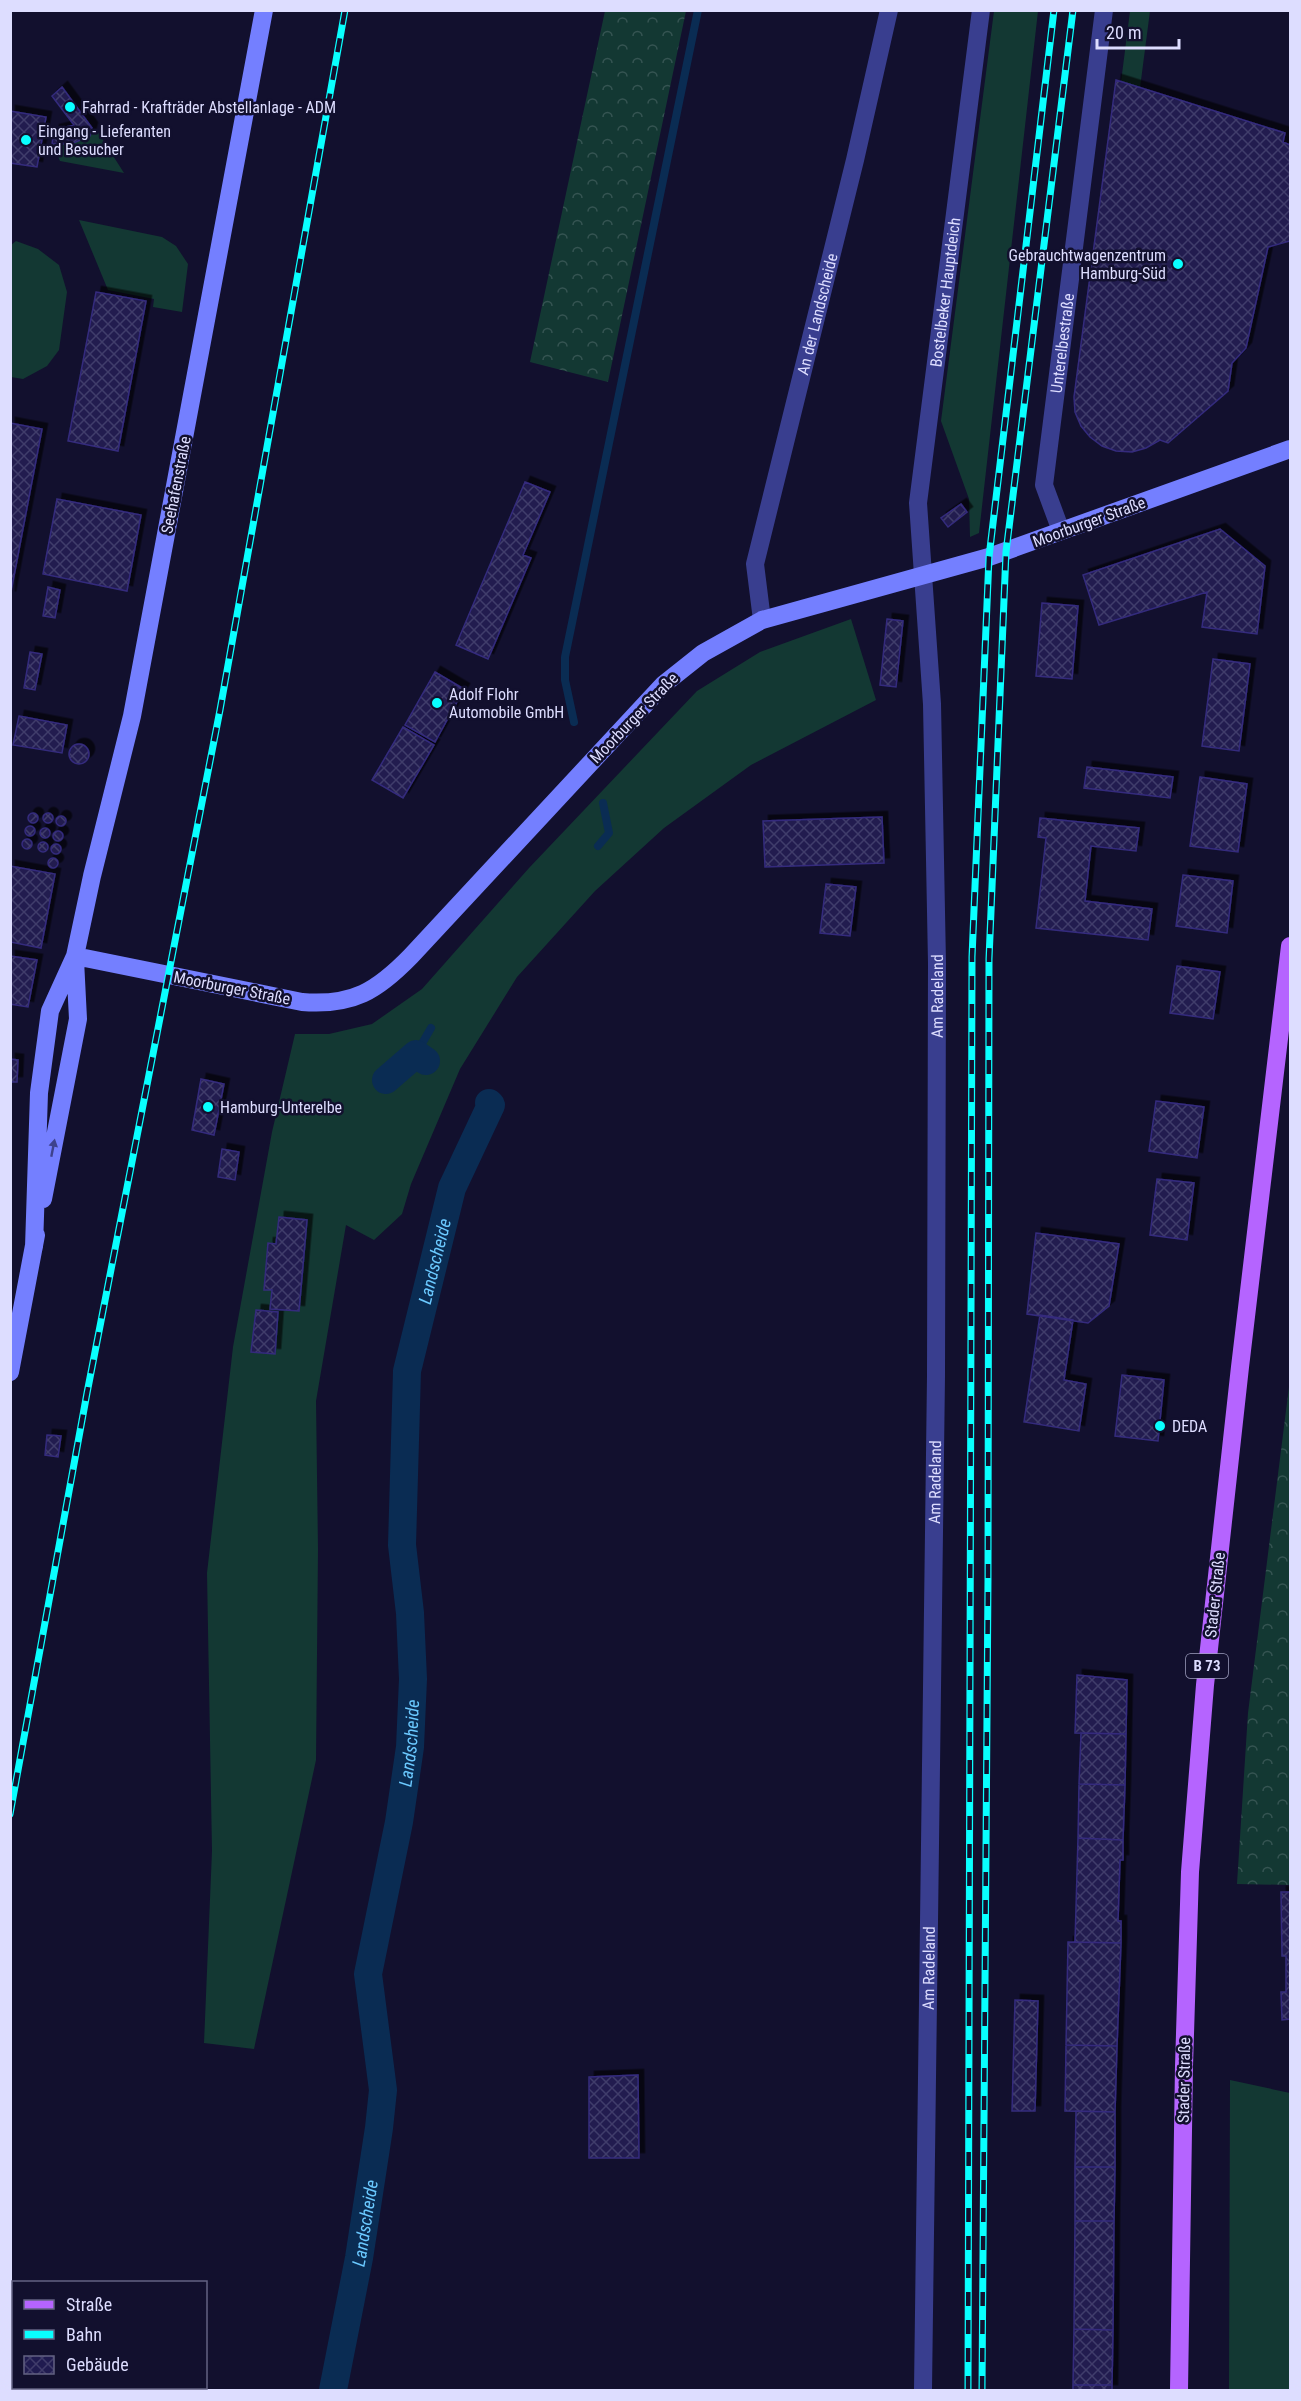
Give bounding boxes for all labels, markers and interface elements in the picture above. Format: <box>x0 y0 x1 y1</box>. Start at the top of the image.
scale bar <box>1097 12 1180 50</box>
text: 20 m <box>1106 22 1141 43</box>
place label: Fahrrad - Krafträder Abstellanlage - ADM <box>82 98 336 117</box>
marker: Fahrrad - Krafträder Abstellanlage - ADM <box>63 100 77 114</box>
place label: Eingang - Lieferanten und Besucher <box>38 122 171 159</box>
marker: Eingang - Lieferanten und Besucher <box>19 133 33 147</box>
street label: Bostelbeker Hauptdeich <box>926 216 964 368</box>
place label: Gebrauchtwagenzentrum Hamburg-Süd <box>1009 246 1166 283</box>
street label: An der Landscheide <box>793 251 841 377</box>
marker: Gebrauchtwagenzentrum Hamburg-Süd <box>1171 257 1185 271</box>
street label: Unterelbestraße <box>1046 292 1078 394</box>
street label: Seehafenstraße <box>157 435 195 535</box>
street label: Moorburger Straße <box>1030 493 1148 551</box>
street label: Moorburger Straße <box>586 669 682 767</box>
place label: Adolf Flohr Automobile GmbH <box>449 685 564 722</box>
marker: Adolf Flohr Automobile GmbH <box>430 696 444 710</box>
street label: Am Radeland <box>927 954 947 1038</box>
street label: Moorburger Straße <box>172 967 292 1009</box>
place label: Hamburg-Unterelbe <box>220 1098 342 1117</box>
marker: Hamburg-Unterelbe <box>201 1100 215 1114</box>
one-way arrow <box>49 1139 58 1158</box>
water label: Landscheide <box>413 1216 455 1306</box>
place label: DEDA <box>1172 1417 1207 1436</box>
marker: DEDA <box>1153 1419 1167 1433</box>
street label: Am Radeland <box>925 1440 945 1524</box>
street label: Stader Straße <box>1201 1551 1229 1639</box>
road number: B 73 <box>1186 1654 1228 1678</box>
water label: Landscheide <box>394 1699 423 1788</box>
street label: Am Radeland <box>918 1926 938 2010</box>
street label: Stader Straße <box>1174 2037 1194 2123</box>
water label: Landscheide <box>347 2178 381 2268</box>
legend <box>12 2281 207 2389</box>
text: Straße <box>66 2294 112 2315</box>
text: Bahn <box>66 2324 102 2345</box>
text: Gebäude <box>66 2354 129 2375</box>

